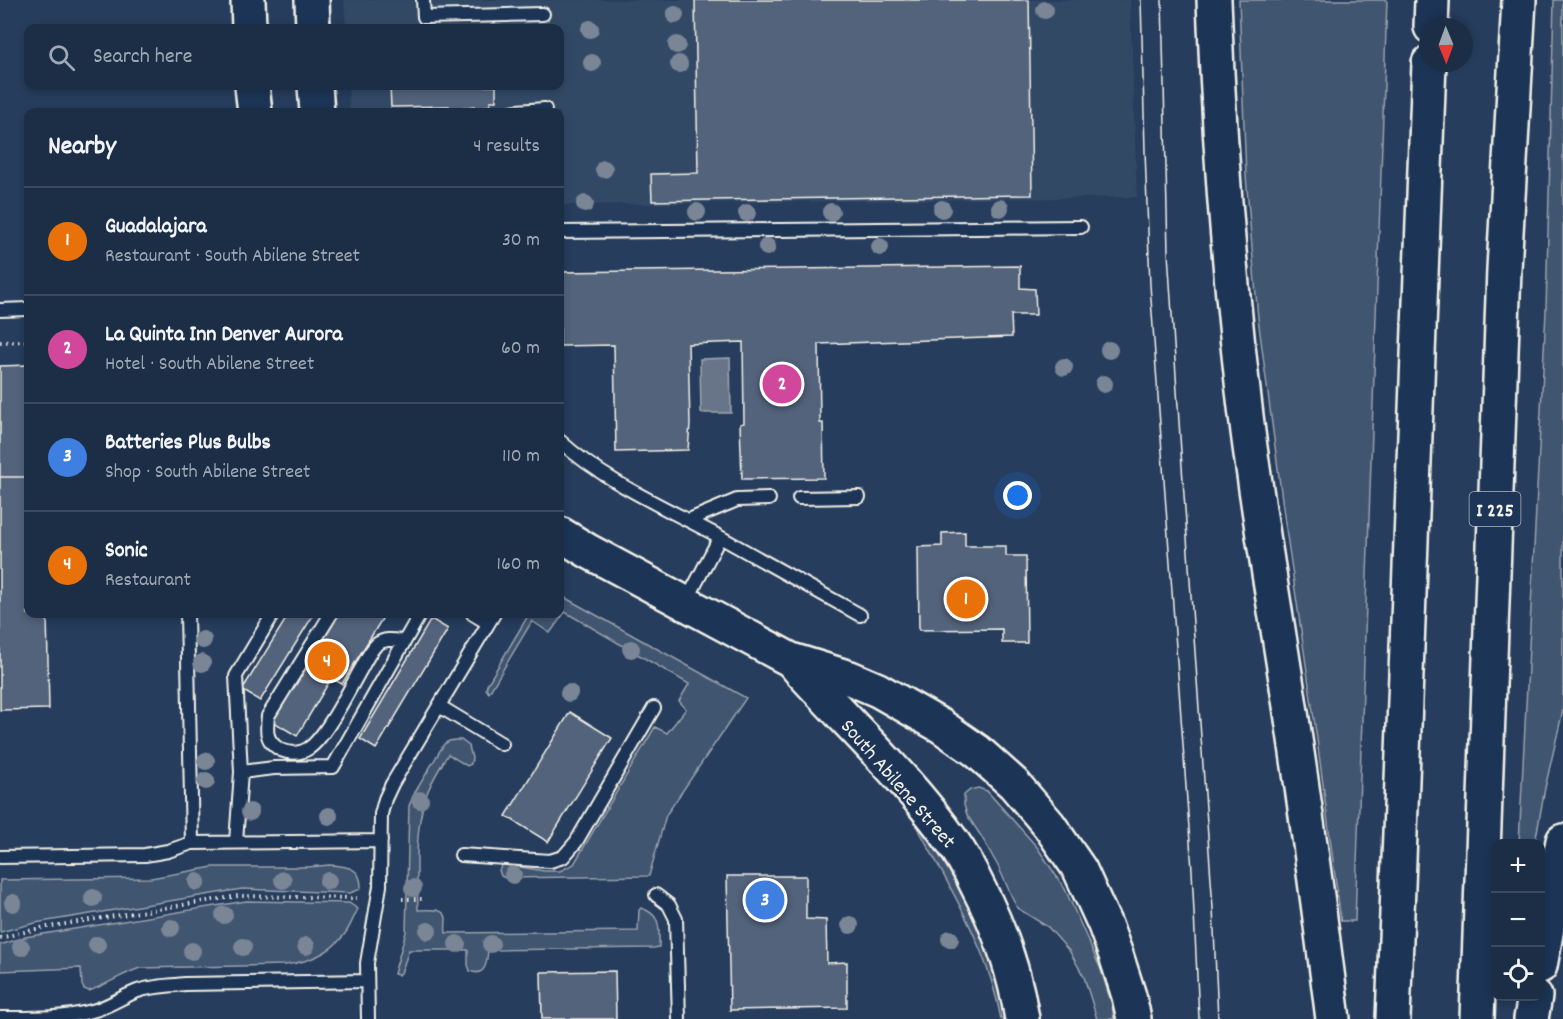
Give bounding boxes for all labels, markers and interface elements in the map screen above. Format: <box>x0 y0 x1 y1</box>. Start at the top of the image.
north arrow <box>1419 18 1473 72</box>
search box <box>24 24 564 90</box>
icon: search <box>45 41 78 74</box>
text: Search here <box>93 42 192 73</box>
text: Nearby <box>48 129 116 166</box>
text: 4 results <box>473 133 540 161</box>
text: Guadalajara <box>105 212 207 243</box>
text: 1 <box>65 227 70 255</box>
text: 30 m <box>502 227 540 255</box>
text: Restaurant · South Abilene Street <box>105 243 360 271</box>
text: La Quinta Inn Denver Aurora <box>105 320 343 351</box>
text: 2 <box>63 335 72 363</box>
text: 60 m <box>501 335 540 363</box>
text: Hotel · South Abilene Street <box>105 351 314 379</box>
pin: 2 <box>762 362 802 406</box>
text: Batteries Plus Bulbs <box>105 428 271 459</box>
text: 3 <box>63 443 72 471</box>
text: 110 m <box>502 443 540 471</box>
text: Shop · South Abilene Street <box>105 459 310 487</box>
your location <box>1003 481 1032 510</box>
road number: I 225 <box>1470 492 1520 526</box>
text: Sonic <box>105 536 148 567</box>
text: 4 <box>63 551 72 579</box>
text: 160 m <box>497 551 540 579</box>
text: Restaurant <box>105 567 191 595</box>
pin: 1 <box>946 576 986 622</box>
pin: 4 <box>308 638 346 684</box>
street label: South Abilene Street <box>832 714 962 857</box>
map controls <box>1491 839 1545 1001</box>
button: + <box>1491 839 1545 893</box>
pin: 3 <box>746 878 784 922</box>
button: − <box>1491 893 1545 947</box>
button: locate <box>1491 947 1545 1001</box>

